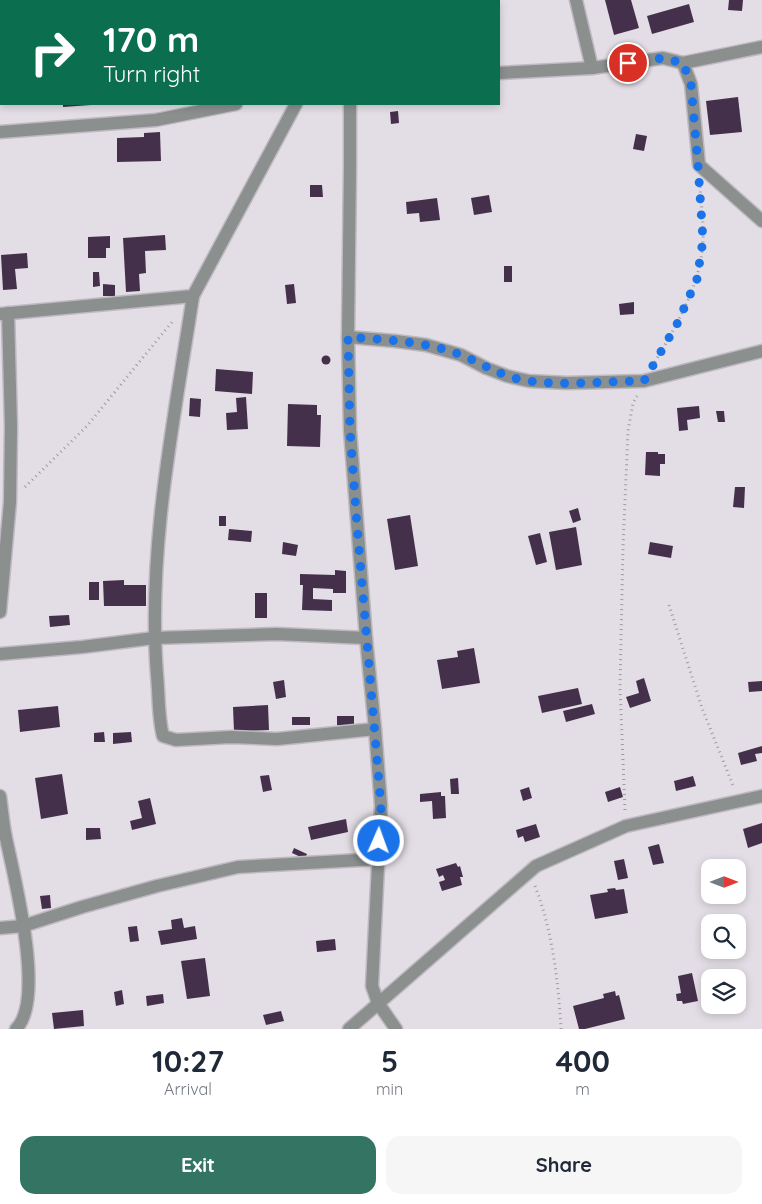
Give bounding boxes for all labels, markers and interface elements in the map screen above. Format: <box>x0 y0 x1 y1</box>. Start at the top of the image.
text: 170 m <box>103 17 199 61</box>
icon: right <box>20 20 85 85</box>
pin <box>607 42 649 84</box>
icon: arrive <box>614 49 642 77</box>
text: Turn right <box>103 60 200 88</box>
position arrow <box>352 814 404 866</box>
north arrow <box>701 859 746 904</box>
map controls <box>701 859 746 1014</box>
button: search <box>701 914 746 959</box>
button: layers <box>701 969 746 1014</box>
text: 10:27 <box>152 1042 224 1080</box>
text: 5 <box>381 1042 398 1080</box>
text: 400 <box>555 1042 610 1080</box>
text: Arrival <box>164 1079 212 1099</box>
text: min <box>376 1079 403 1099</box>
text: m <box>575 1079 590 1099</box>
button: Exit <box>20 1136 376 1194</box>
button: Share <box>386 1136 742 1194</box>

